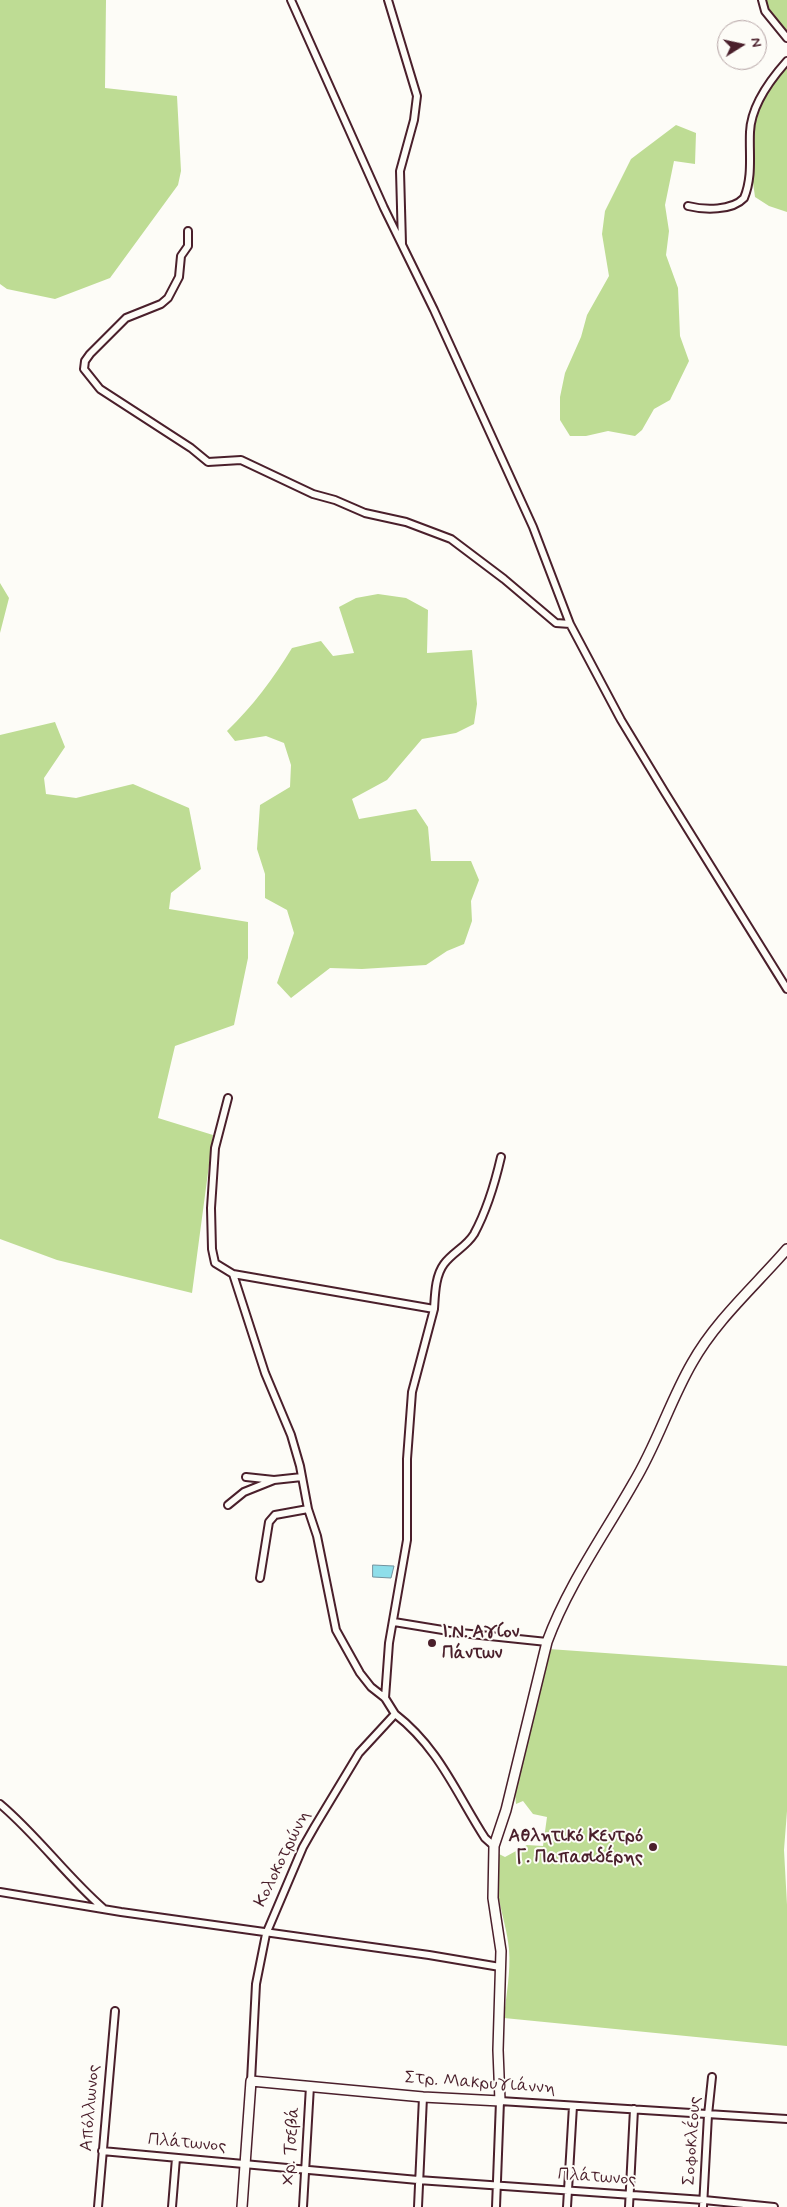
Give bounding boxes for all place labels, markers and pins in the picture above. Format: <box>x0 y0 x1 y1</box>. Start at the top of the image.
place label: Ι.Ν. Αγίον Πάντων <box>442 1622 519 1665</box>
marker: Ι.Ν. Αγίον Πάντων <box>426 1637 438 1649</box>
place label: Αθλητικό Κεντρό Γ. Παπασιδέρης <box>508 1826 643 1868</box>
marker: Αθλητικό Κεντρό Γ. Παπασιδέρης <box>647 1841 659 1853</box>

